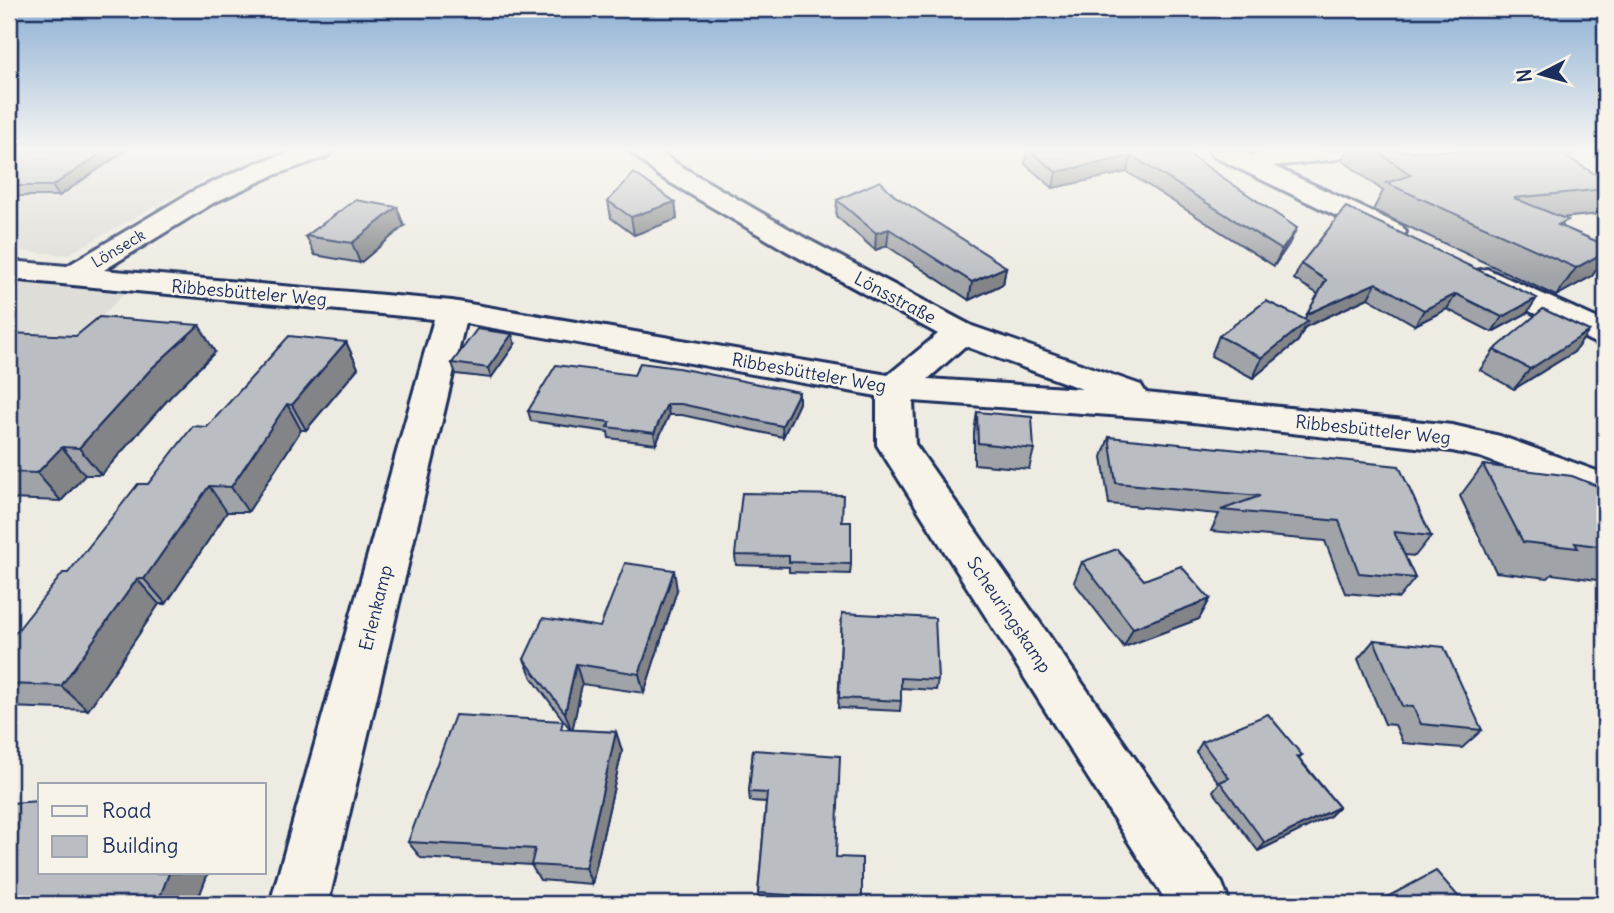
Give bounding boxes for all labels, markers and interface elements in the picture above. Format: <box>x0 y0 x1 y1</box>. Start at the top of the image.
north arrow <box>1506 38 1576 108</box>
text: N <box>1511 68 1537 84</box>
street label: Lönseck <box>88 224 148 272</box>
street label: Lönsstraße <box>850 266 940 329</box>
street label: Ribbesbütteler Weg <box>170 274 328 311</box>
street label: Ribbesbütteler Weg <box>730 348 888 397</box>
street label: Ribbesbütteler Weg <box>1294 410 1452 449</box>
street label: Scheuringskamp <box>962 552 1057 677</box>
street label: Erlenkamp <box>354 563 397 653</box>
legend <box>38 783 266 874</box>
text: Road <box>102 797 151 824</box>
text: Building <box>102 832 178 859</box>

